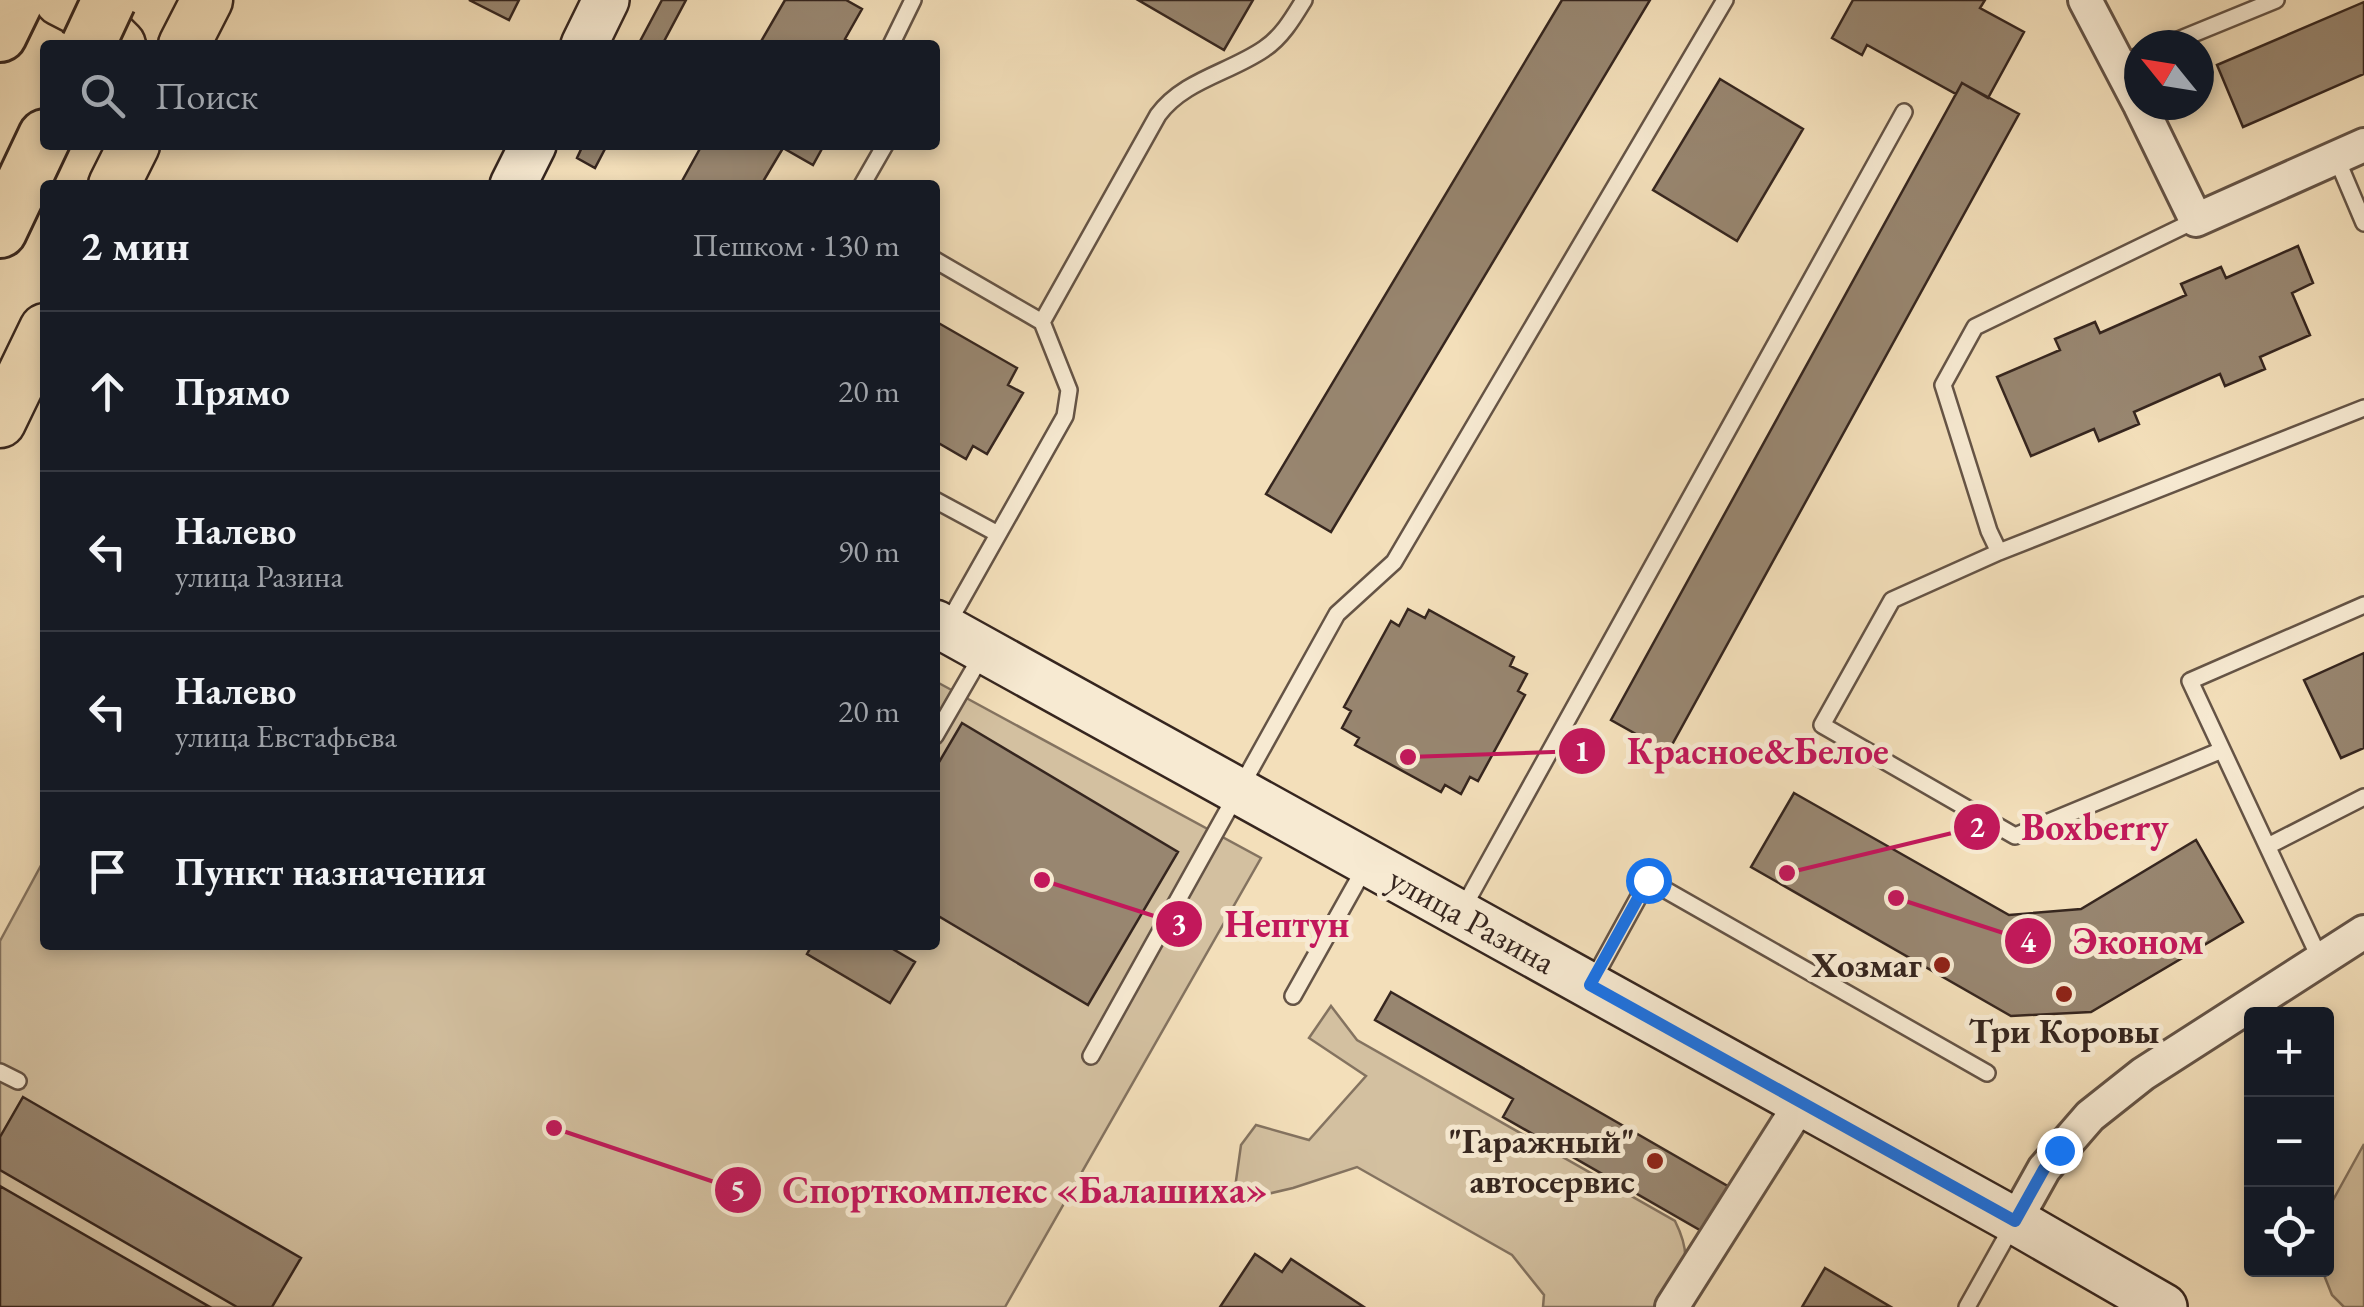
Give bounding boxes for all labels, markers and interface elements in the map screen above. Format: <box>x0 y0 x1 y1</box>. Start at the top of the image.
north arrow <box>2124 30 2214 120</box>
search box <box>40 40 940 150</box>
icon: search <box>75 68 130 123</box>
text: Поиск <box>155 71 258 120</box>
text: 2 мин <box>80 218 189 273</box>
text: Пешком · 130 m <box>692 224 900 266</box>
icon: ahead <box>80 364 135 419</box>
text: Прямо <box>175 367 290 416</box>
text: 20 m <box>838 370 900 412</box>
text: Налево <box>175 506 296 555</box>
icon: left <box>80 524 135 579</box>
text: 90 m <box>838 530 900 572</box>
text: улица Разина <box>175 555 343 597</box>
text: Налево <box>175 666 296 715</box>
icon: left <box>80 684 135 739</box>
text: 20 m <box>838 690 900 732</box>
text: улица Евстафьева <box>175 715 397 757</box>
callout: Красное&Белое <box>1557 717 1908 785</box>
text: Красное&Белое <box>1627 726 1889 775</box>
text: 1 <box>1574 731 1590 770</box>
callout: Boxberry <box>1952 793 2189 861</box>
text: Boxberry <box>2021 802 2169 851</box>
text: 2 <box>1969 807 1985 846</box>
icon: arrive <box>80 844 135 899</box>
text: Пункт назначения <box>175 847 486 896</box>
street label: улица Разина <box>1380 855 1564 985</box>
route start <box>1626 858 1672 904</box>
callout: Нептун <box>1154 890 1369 958</box>
text: Нептун <box>1224 899 1350 948</box>
text: 3 <box>1171 904 1187 943</box>
callout: Эконом <box>2003 907 2224 975</box>
text: Эконом <box>2072 916 2204 965</box>
text: 4 <box>2020 922 2037 961</box>
place label: Хозмаг <box>1810 942 1922 987</box>
marker: Хозмаг <box>1931 954 1953 976</box>
marker: Три Коровы <box>2053 983 2075 1005</box>
map controls <box>2244 1007 2334 1277</box>
button: + <box>2244 1007 2334 1097</box>
place label: Три Коровы <box>1969 1008 2159 1053</box>
button: − <box>2244 1097 2334 1187</box>
place label: "Гаражный" автосервис <box>1448 1118 1635 1203</box>
route end <box>2037 1128 2083 1174</box>
marker: "Гаражный" автосервис <box>1644 1150 1666 1172</box>
callout: Спорткомплекс «Балашиха» <box>713 1156 1288 1224</box>
text: Спорткомплекс «Балашиха» <box>782 1165 1268 1214</box>
text: 5 <box>730 1170 746 1209</box>
button: locate <box>2244 1187 2334 1277</box>

